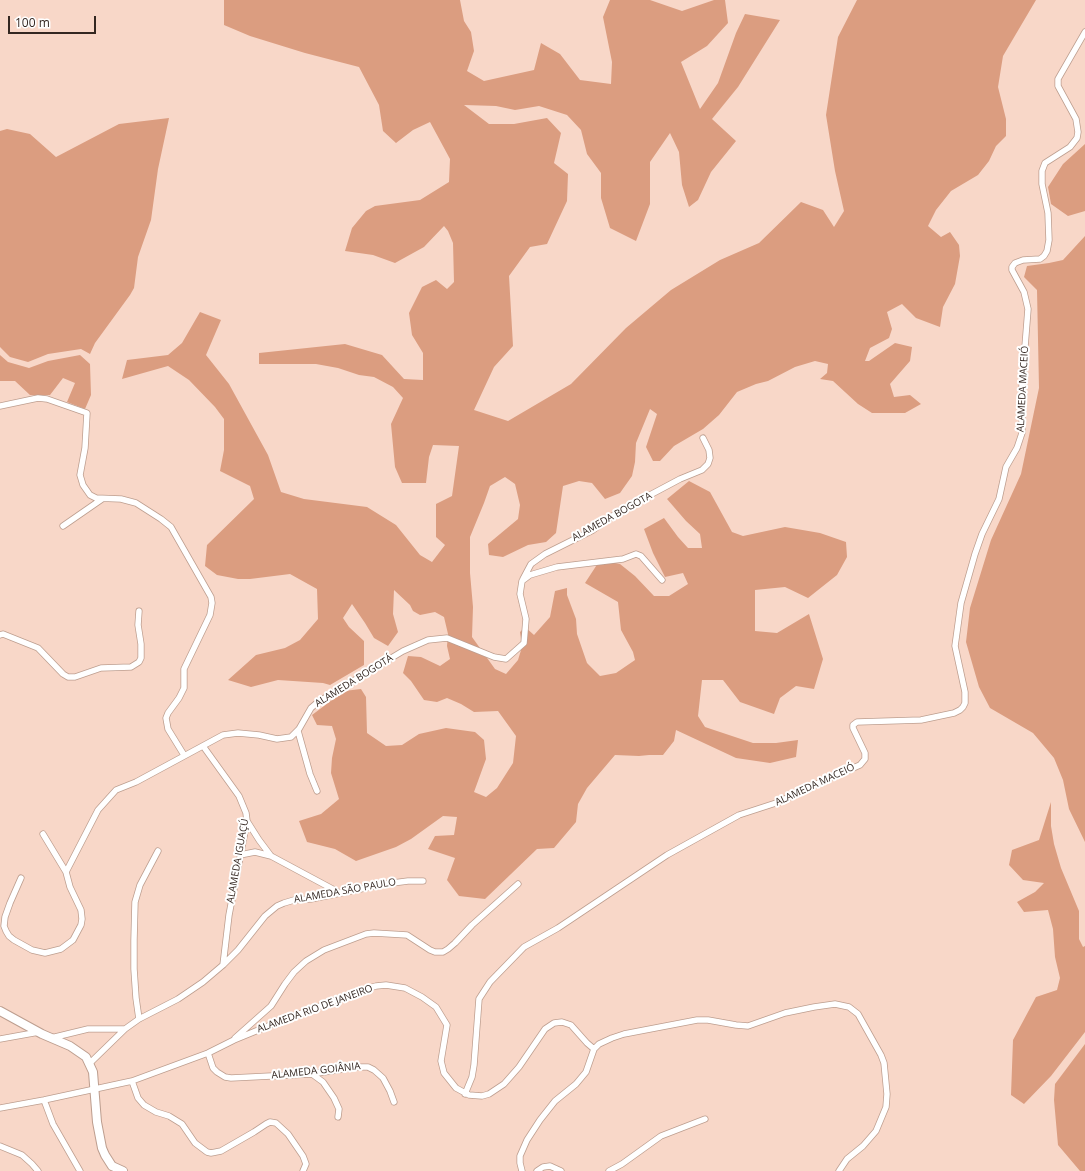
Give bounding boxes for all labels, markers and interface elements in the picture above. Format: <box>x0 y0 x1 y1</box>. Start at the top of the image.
scale bar <box>10 8 98 34</box>
text: 100 m <box>15 14 50 31</box>
street label: ALAMEDA MACEIÓ <box>1015 346 1031 432</box>
street label: ALAMEDA BOGOTA <box>570 490 654 544</box>
street label: ALAMEDA BOGOTÁ <box>313 652 395 710</box>
street label: ALAMEDA MACEIÓ <box>773 761 857 809</box>
street label: ALAMEDA IGUAÇÚ <box>225 818 251 904</box>
street label: ALAMEDA SÃO PAULO <box>293 876 397 906</box>
street label: ALAMEDA RIO DE JANEIRO <box>256 982 374 1036</box>
street label: ALAMEDA GOIÂNIA <box>271 1060 361 1082</box>

